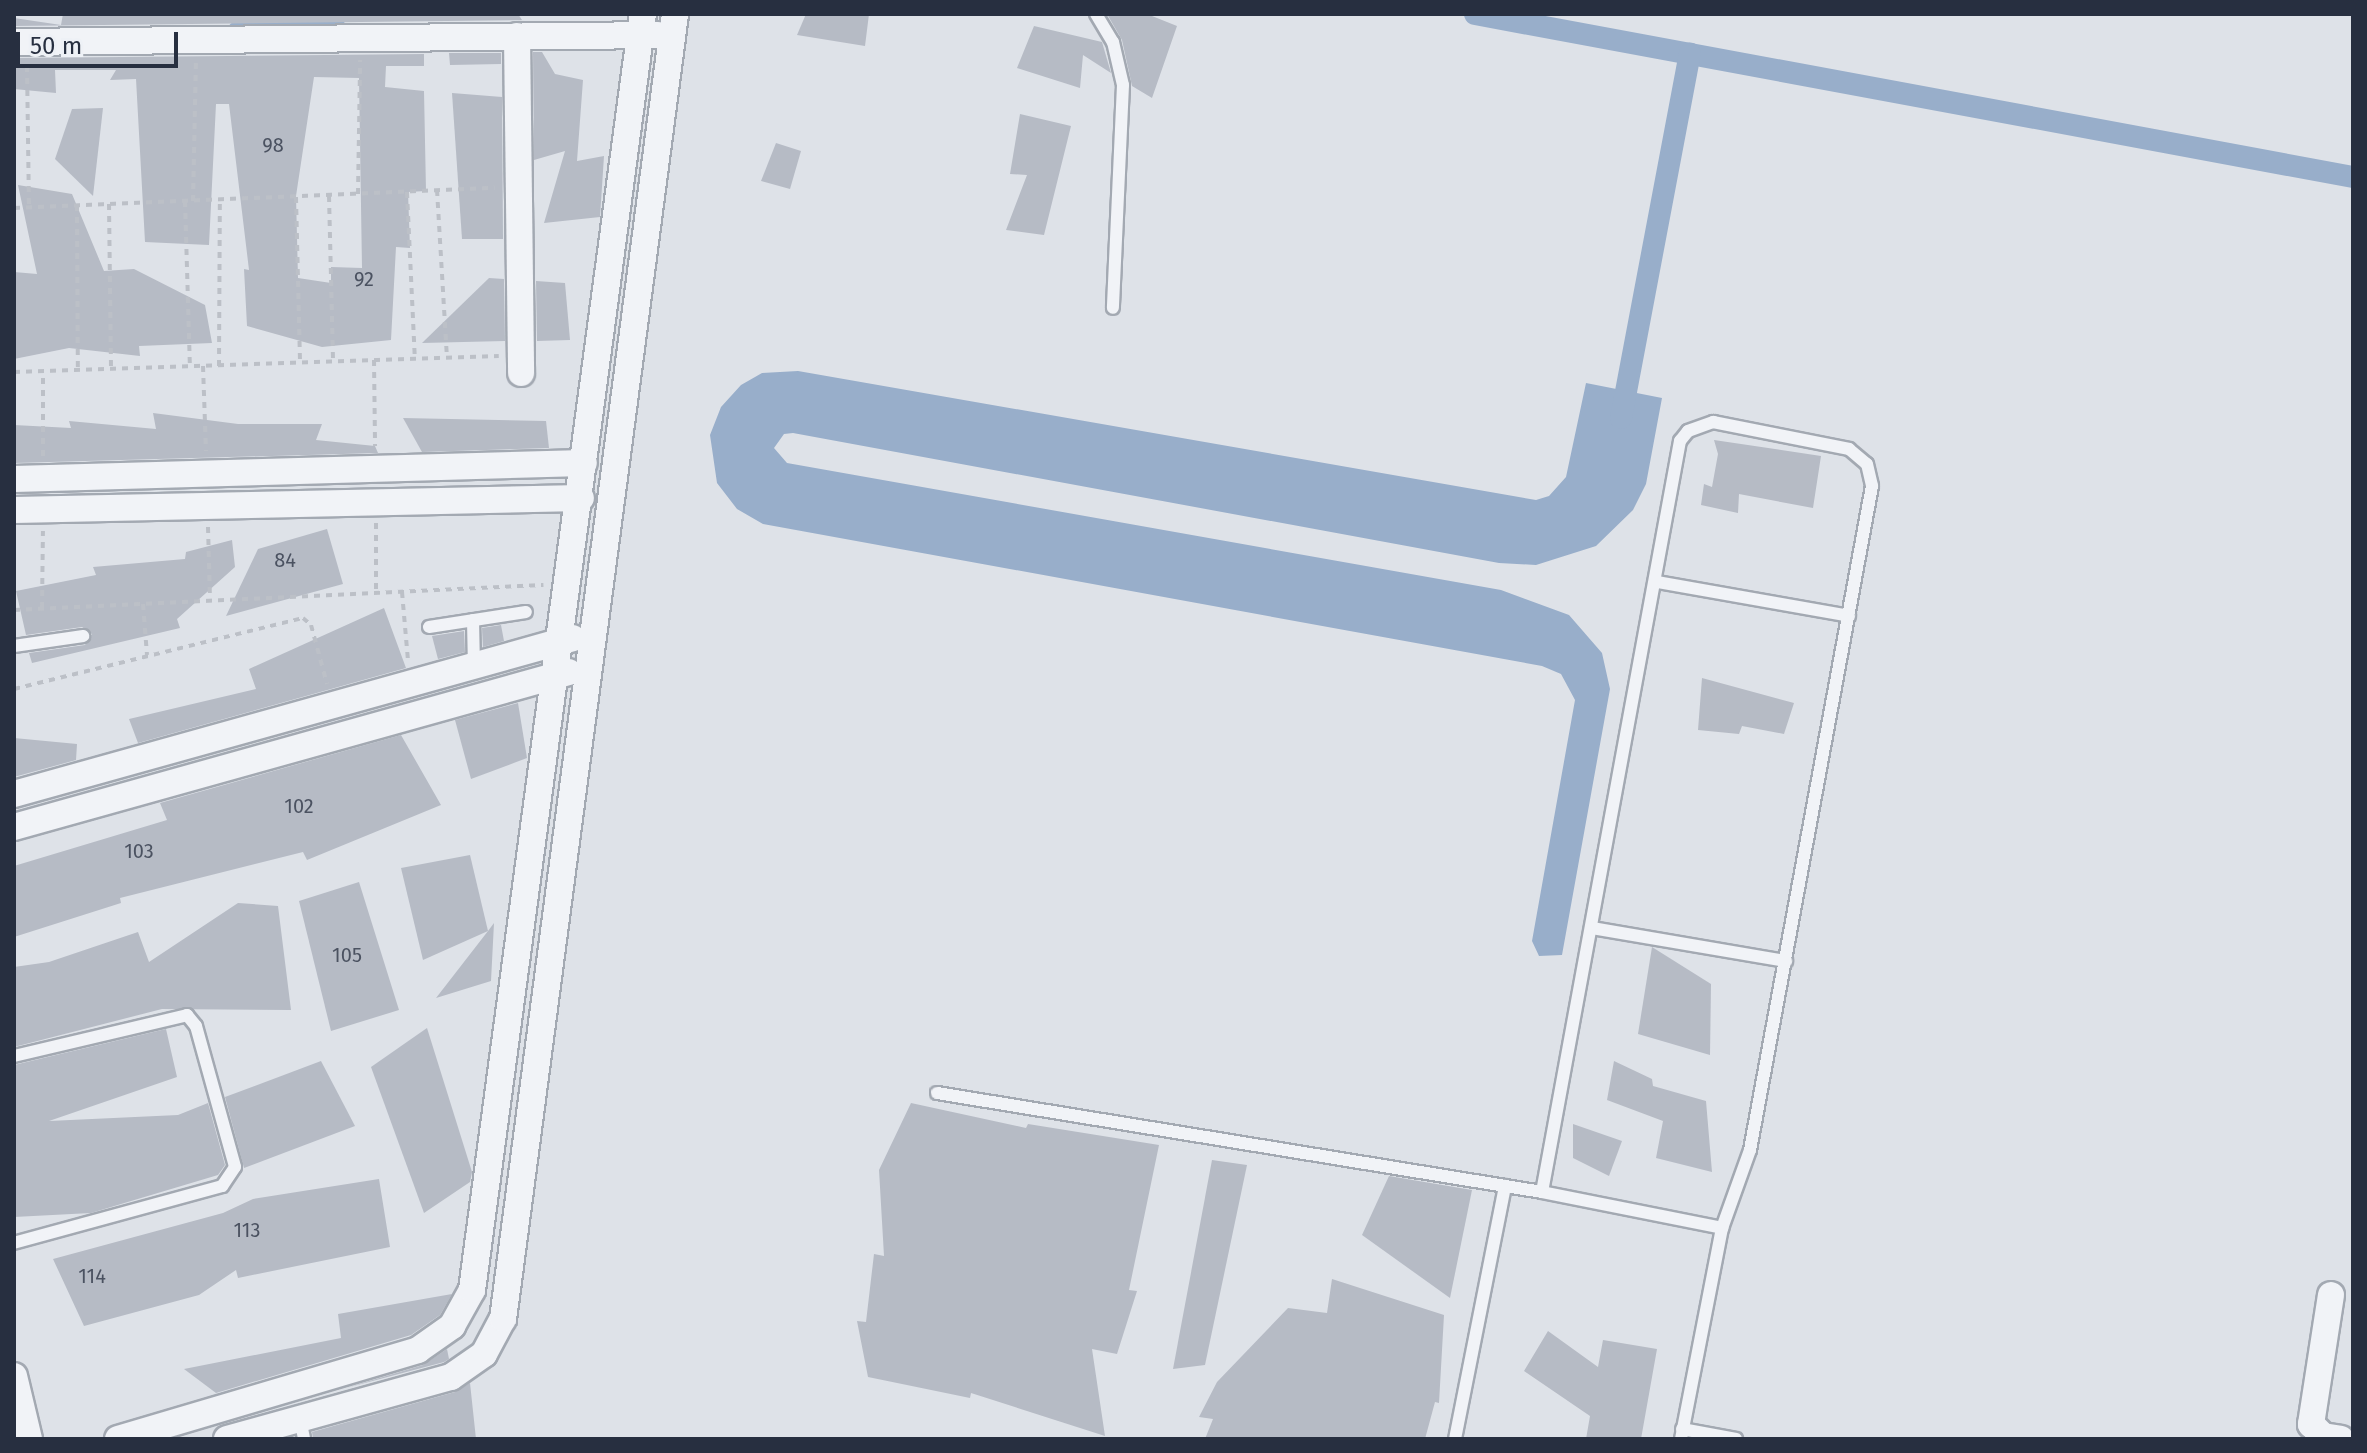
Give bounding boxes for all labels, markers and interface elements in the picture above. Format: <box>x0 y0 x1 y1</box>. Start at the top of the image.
scale bar <box>20 16 182 66</box>
text: 50 m <box>30 32 82 60</box>
house number: 98 <box>262 133 284 157</box>
house number: 92 <box>354 267 374 291</box>
house number: 84 <box>274 548 296 572</box>
house number: 102 <box>284 794 314 818</box>
house number: 103 <box>124 839 154 863</box>
house number: 105 <box>332 943 362 967</box>
house number: 113 <box>233 1218 261 1242</box>
house number: 114 <box>78 1264 106 1288</box>

